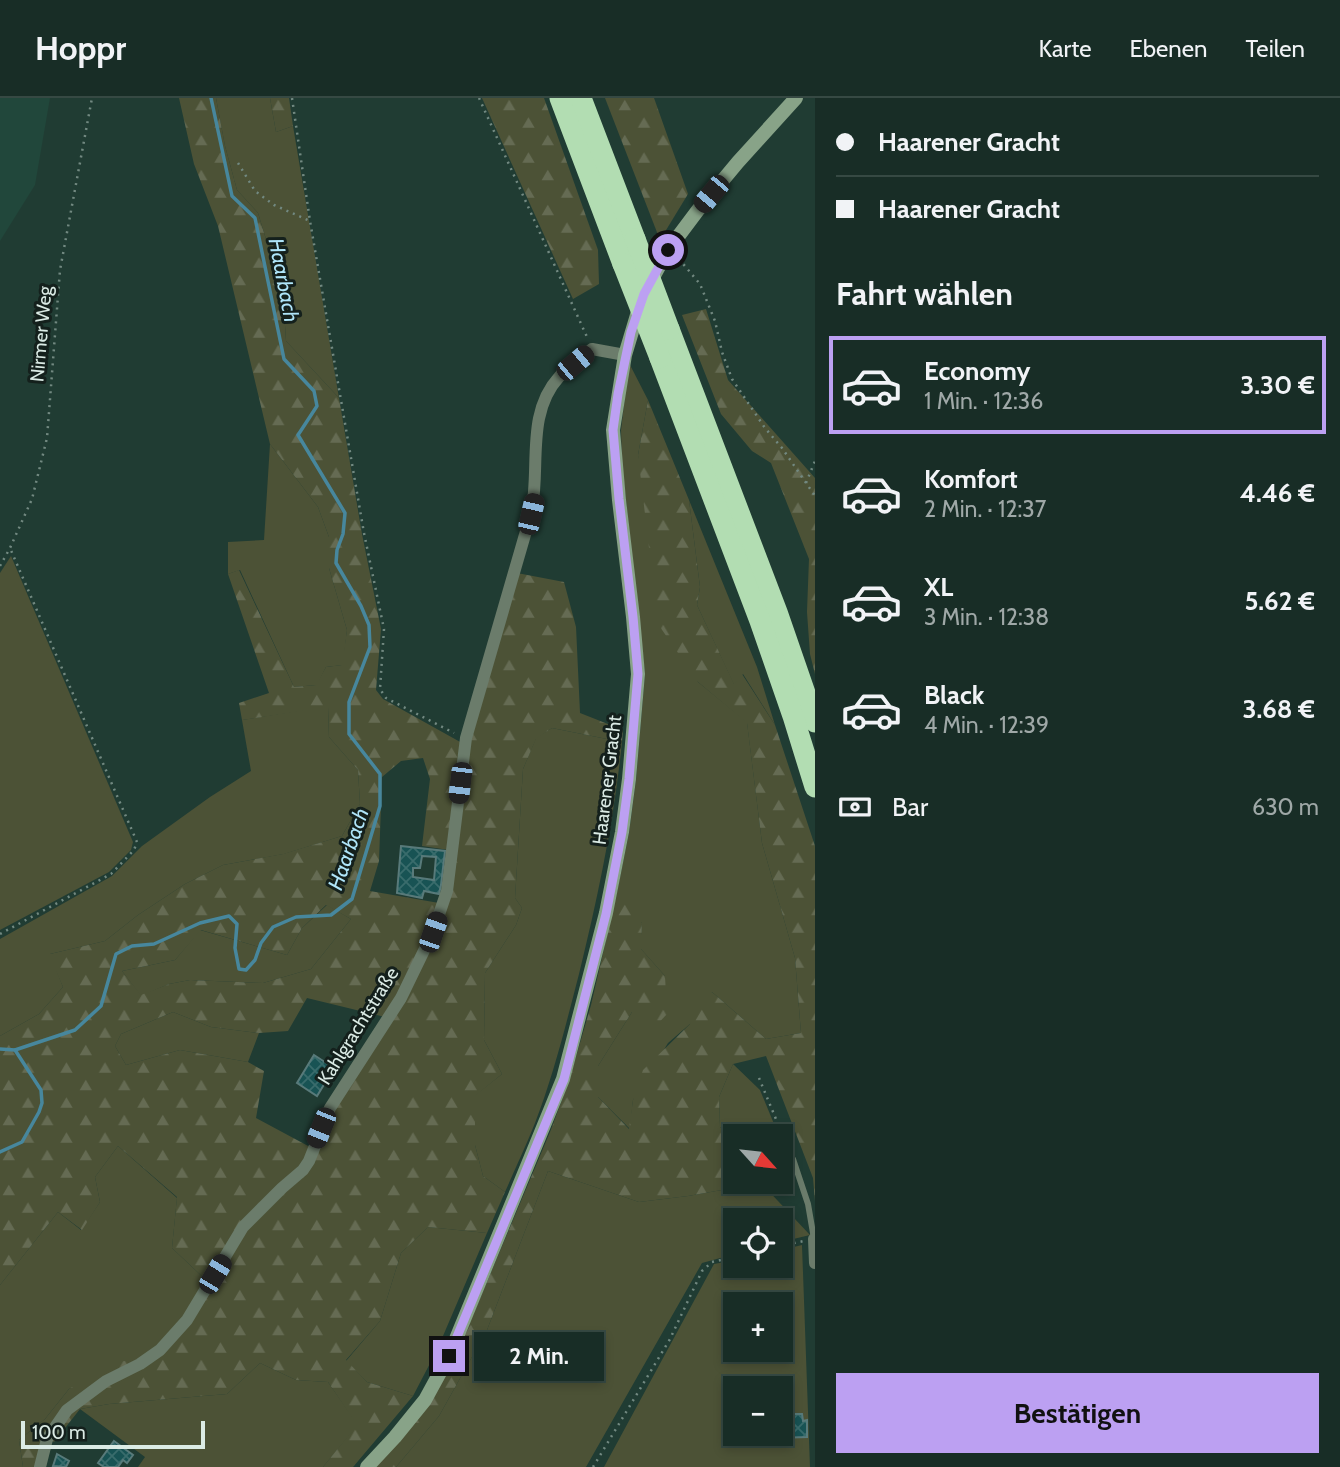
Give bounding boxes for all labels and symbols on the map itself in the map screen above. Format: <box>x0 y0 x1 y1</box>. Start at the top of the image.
car <box>690 171 733 217</box>
route start <box>652 234 684 266</box>
water label: Haarbach <box>264 236 304 324</box>
street label: Nirmer Weg <box>25 284 57 383</box>
car <box>553 341 598 385</box>
car <box>517 491 546 537</box>
street label: Haarener Gracht <box>588 713 626 846</box>
car <box>448 761 473 805</box>
water label: Haarbach <box>322 805 374 893</box>
car <box>417 909 450 955</box>
street label: Kahlgrachtstraße <box>313 963 403 1089</box>
car <box>304 1105 339 1151</box>
north arrow <box>723 1124 793 1194</box>
car <box>196 1251 235 1297</box>
callout: 2 Min. <box>474 1332 603 1380</box>
route end <box>433 1340 465 1372</box>
scale bar <box>21 1418 205 1450</box>

